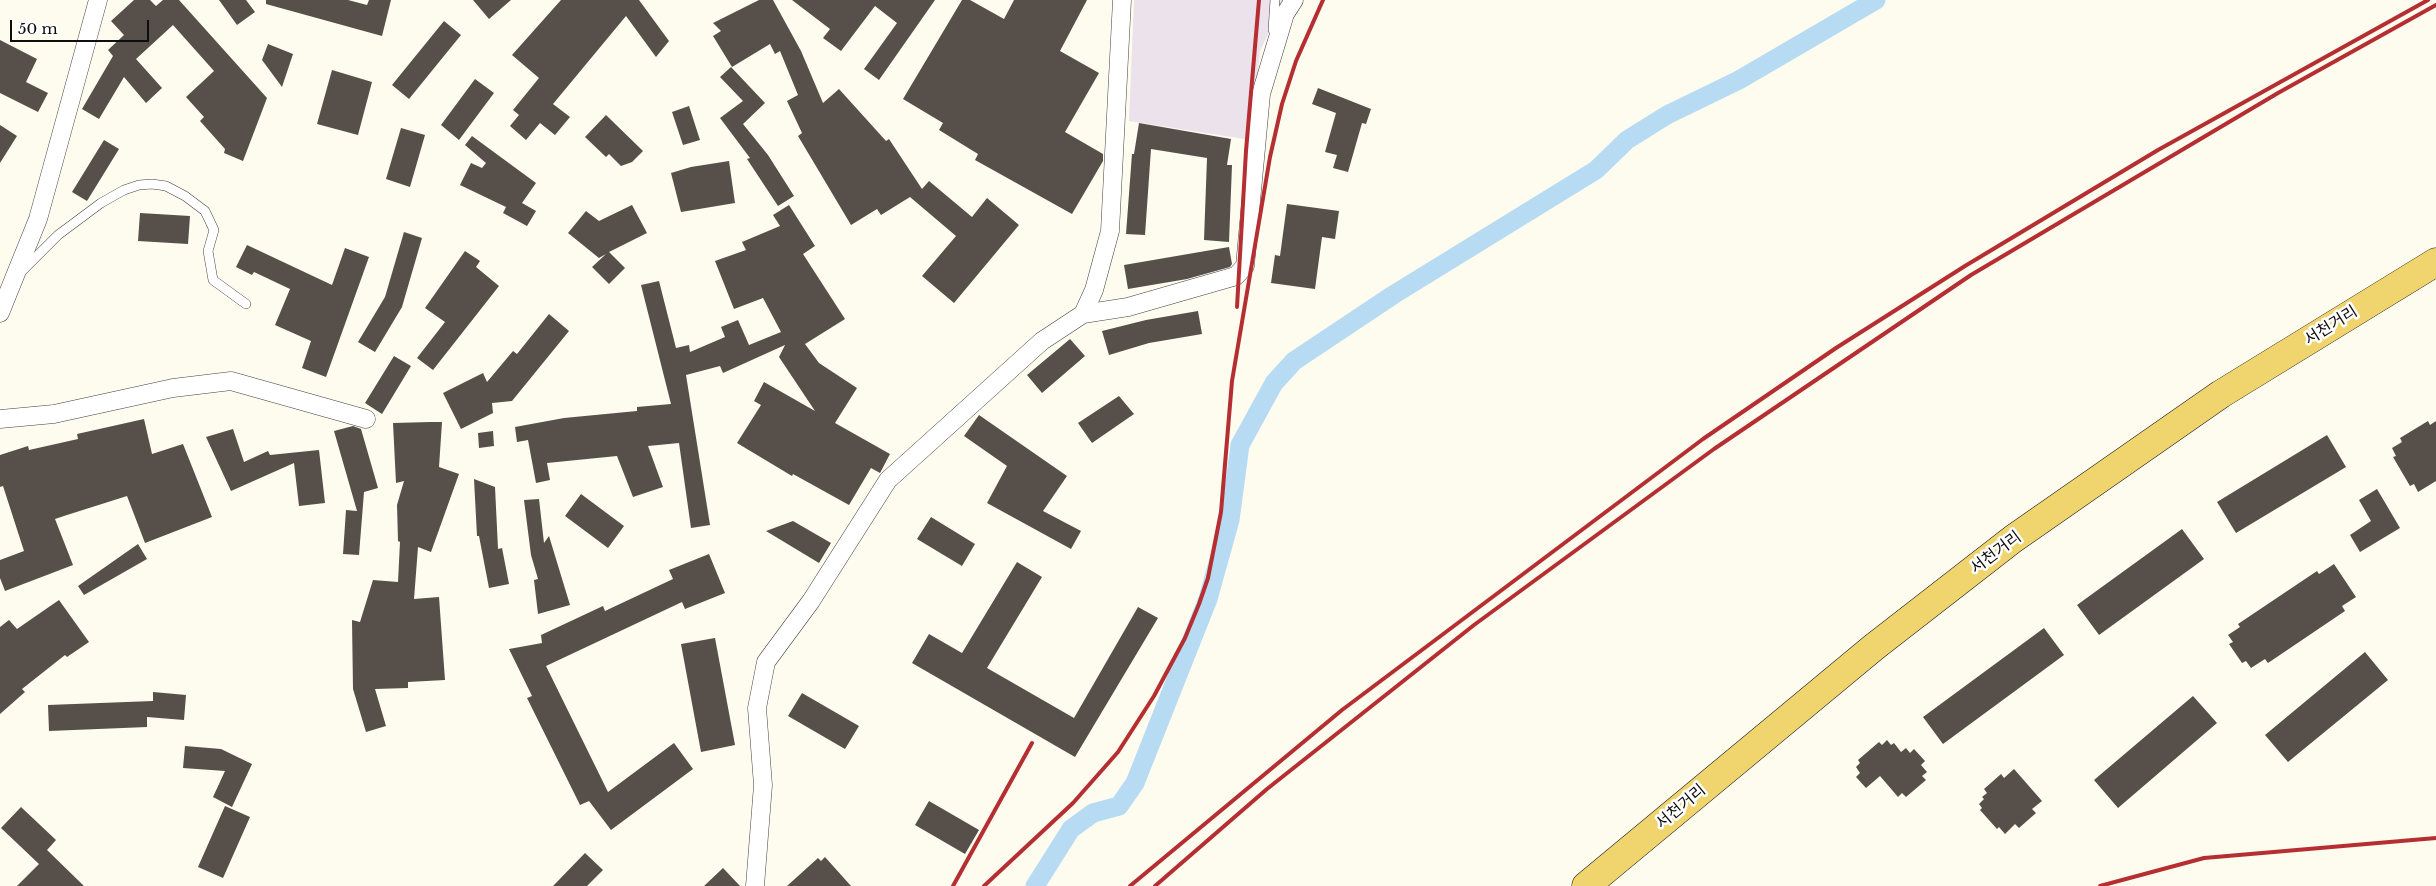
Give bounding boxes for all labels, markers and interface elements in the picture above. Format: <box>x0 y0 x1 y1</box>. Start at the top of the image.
scale bar <box>12 10 151 42</box>
text: 50 m <box>18 19 58 38</box>
street label: 서천거리 <box>2301 302 2361 350</box>
street label: 서천거리 <box>1967 528 2025 578</box>
street label: 서천거리 <box>1652 781 1710 833</box>

